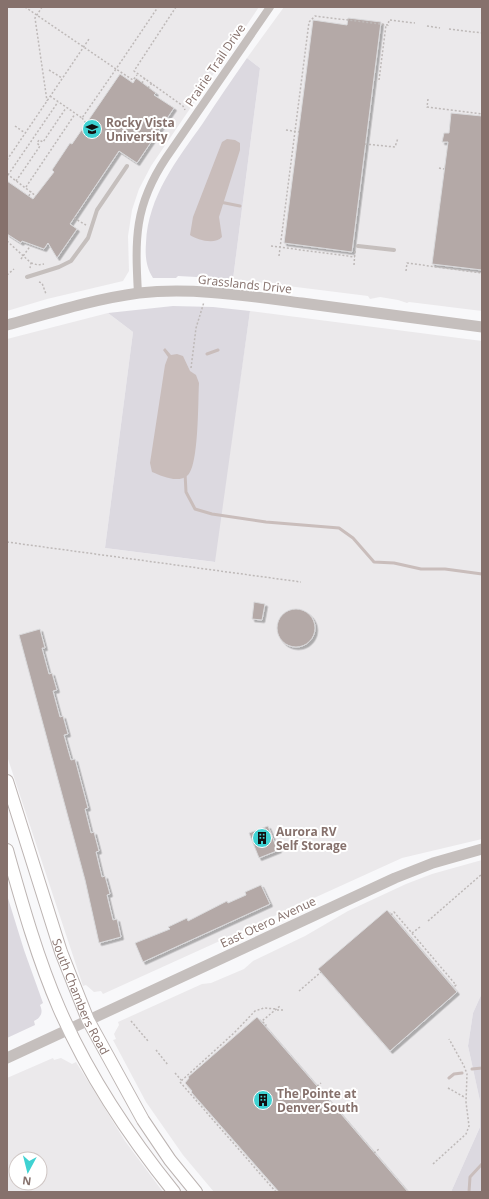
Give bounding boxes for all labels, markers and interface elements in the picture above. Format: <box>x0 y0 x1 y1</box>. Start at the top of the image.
street label: Prairie Trail Drive <box>181 20 249 110</box>
place label: Rocky Vista University <box>106 114 175 145</box>
school or university icon: Rocky Vista University <box>81 118 103 140</box>
street label: Grasslands Drive <box>197 271 293 297</box>
place label: Aurora RV Self Storage <box>276 823 347 854</box>
building icon: Aurora RV Self Storage <box>251 827 273 849</box>
street label: East Otero Avenue <box>217 892 319 952</box>
street label: South Chambers Road <box>49 936 114 1057</box>
place label: The Pointe at Denver South <box>277 1085 358 1116</box>
building icon: The Pointe at Denver South <box>252 1089 274 1111</box>
north arrow <box>8 1151 48 1191</box>
text: N <box>21 1173 32 1189</box>

